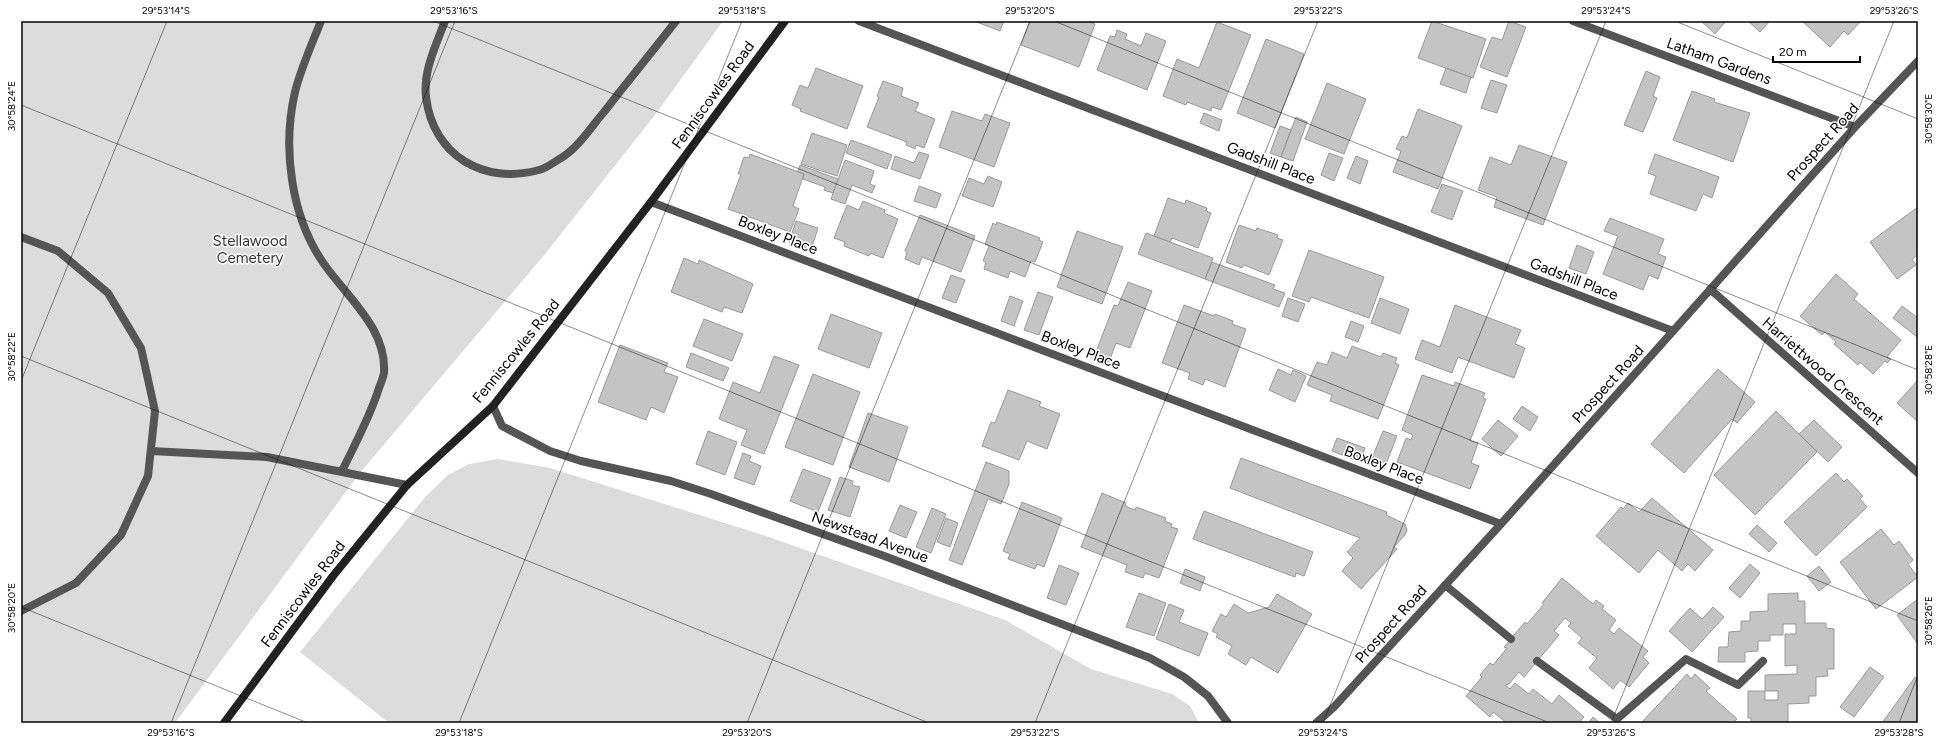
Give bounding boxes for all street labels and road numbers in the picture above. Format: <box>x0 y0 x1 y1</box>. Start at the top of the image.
street label: Latham Gardens <box>1664 34 1774 88</box>
street label: Fenniscowles Road <box>668 38 758 152</box>
street label: Prospect Road <box>1783 99 1863 185</box>
street label: Gadshill Place <box>1224 138 1318 188</box>
street label: Boxley Place <box>736 212 820 258</box>
street label: Gadshill Place <box>1527 254 1621 304</box>
street label: Fenniscowles Road <box>469 295 563 407</box>
street label: Harriettwood Crescent <box>1759 313 1888 429</box>
street label: Boxley Place <box>1039 327 1123 373</box>
street label: Prospect Road <box>1568 341 1648 427</box>
street label: Boxley Place <box>1342 442 1426 488</box>
street label: Newstead Avenue <box>809 508 931 566</box>
street label: Fenniscowles Road <box>257 537 349 651</box>
street label: Prospect Road <box>1351 581 1431 667</box>

